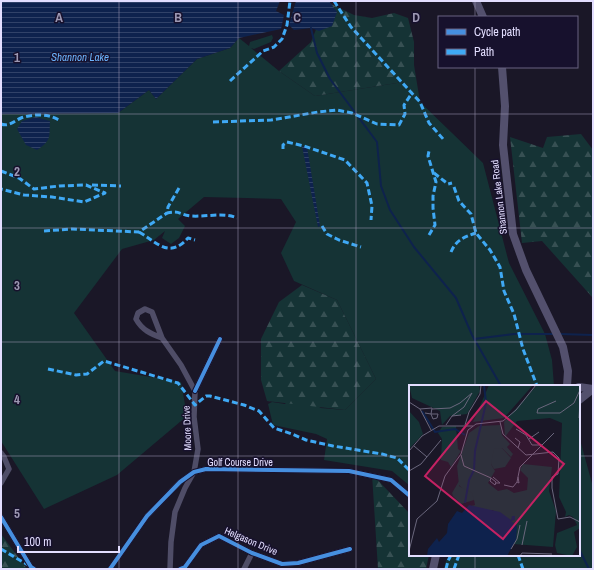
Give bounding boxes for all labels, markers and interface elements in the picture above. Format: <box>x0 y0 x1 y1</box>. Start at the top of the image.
text: A <box>55 9 63 26</box>
text: B <box>174 9 182 26</box>
text: C <box>293 9 301 26</box>
text: D <box>412 9 420 26</box>
legend <box>438 16 578 68</box>
text: Cycle path <box>474 24 521 40</box>
text: Path <box>474 44 494 60</box>
text: 1 <box>14 49 20 66</box>
water label: Shannon Lake <box>51 50 109 64</box>
street label: Shannon Lake Road <box>488 159 510 235</box>
text: 2 <box>14 163 20 180</box>
text: 3 <box>14 277 20 294</box>
inset map <box>409 385 580 556</box>
text: 4 <box>14 391 20 408</box>
street label: Moore Drive <box>180 405 194 451</box>
street label: Golf Course Drive <box>207 456 273 469</box>
text: 5 <box>14 505 20 522</box>
street label: Helgason Drive <box>222 524 280 558</box>
scale bar <box>18 528 119 554</box>
text: 100 m <box>24 534 51 550</box>

